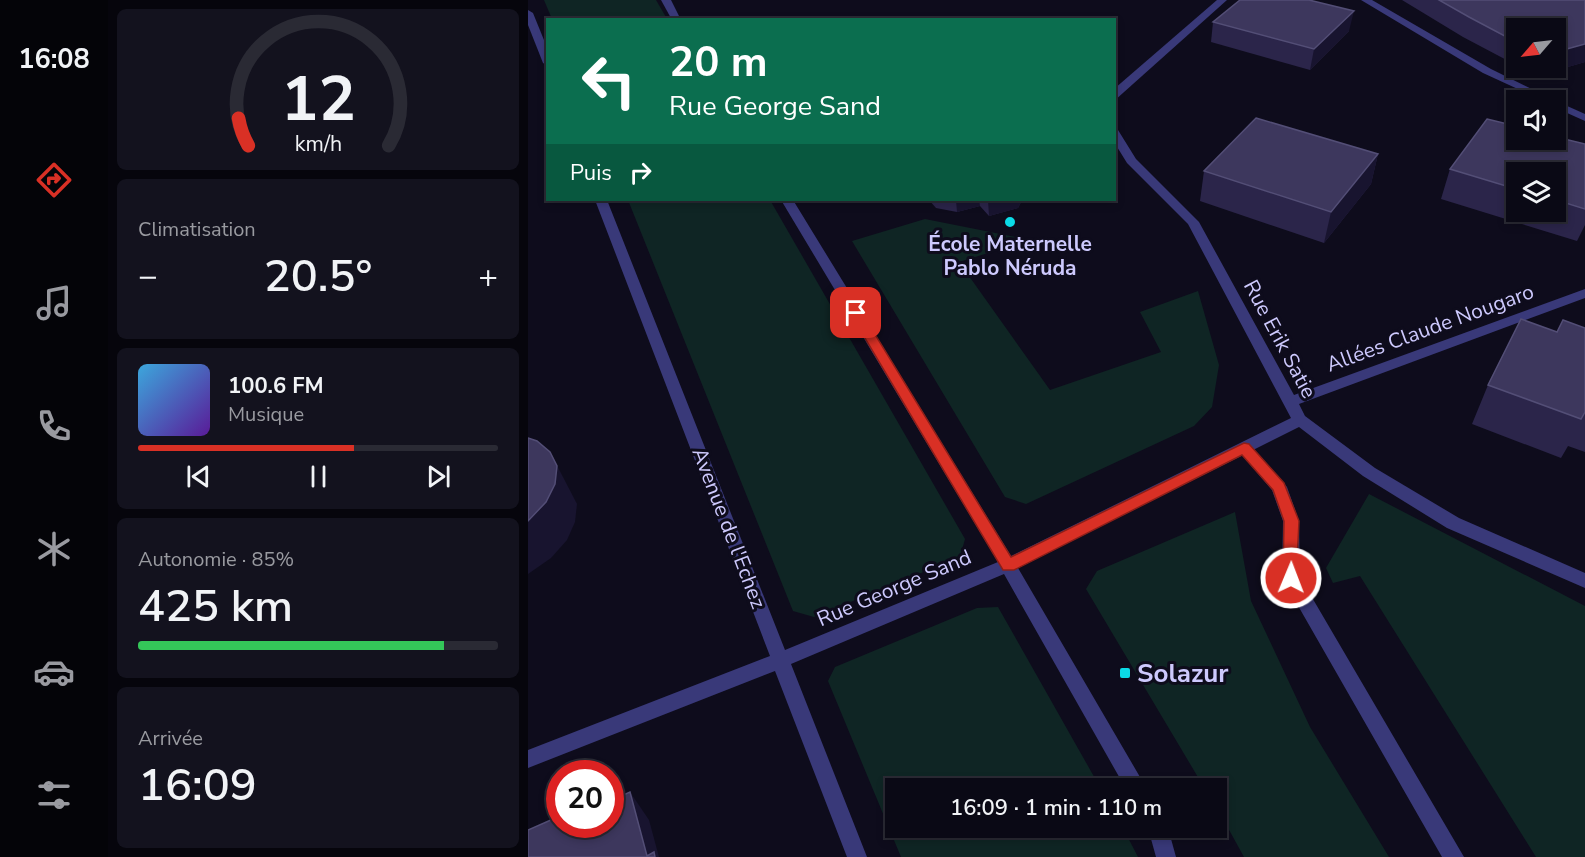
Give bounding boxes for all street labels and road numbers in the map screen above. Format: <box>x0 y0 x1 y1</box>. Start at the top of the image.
street label: Rue Erik Satie <box>1237 275 1323 403</box>
street label: Allées Claude Nougaro <box>1322 277 1538 379</box>
street label: Avenue de l'Echez <box>685 443 773 613</box>
street label: Rue George Sand <box>813 543 975 633</box>

